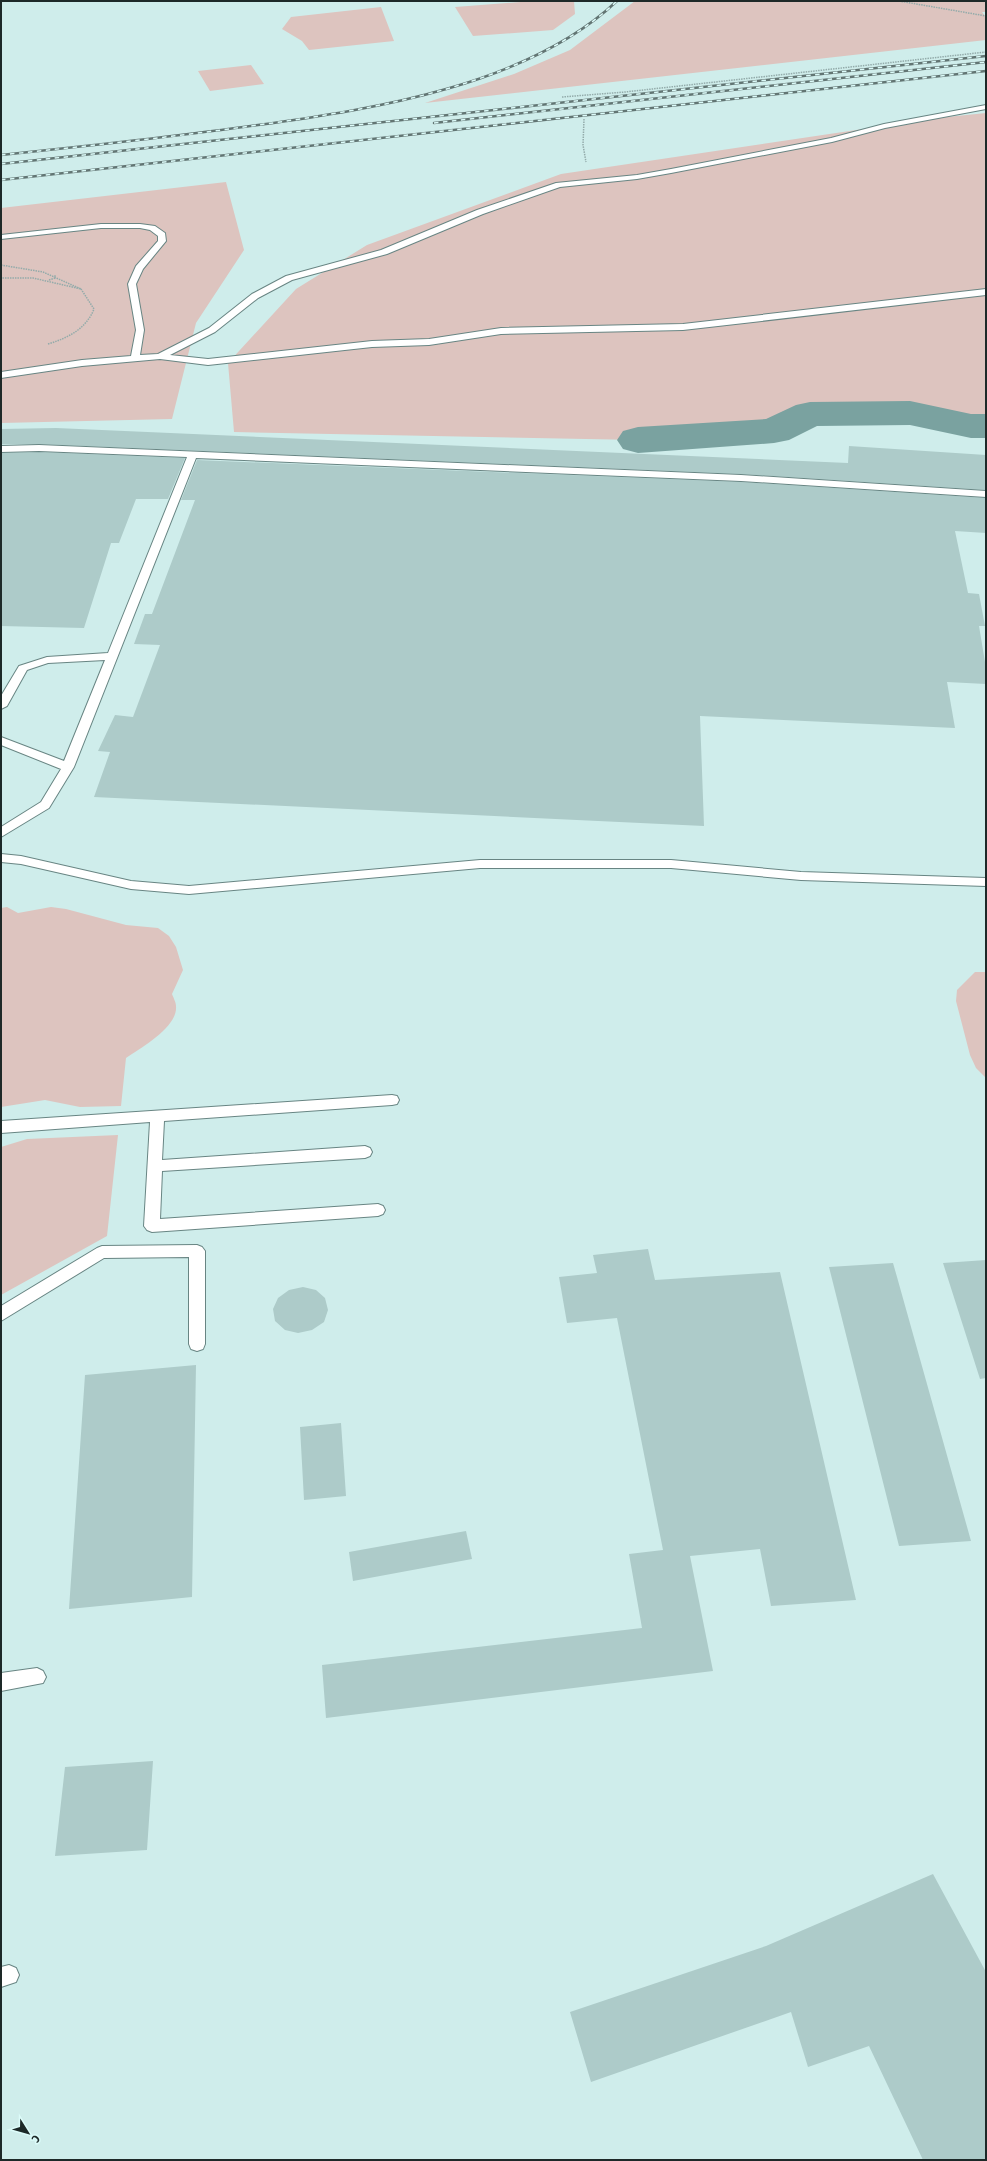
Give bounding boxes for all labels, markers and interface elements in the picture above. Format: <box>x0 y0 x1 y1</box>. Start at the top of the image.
north arrow <box>8 2113 48 2153</box>
text: С <box>29 2133 43 2145</box>

